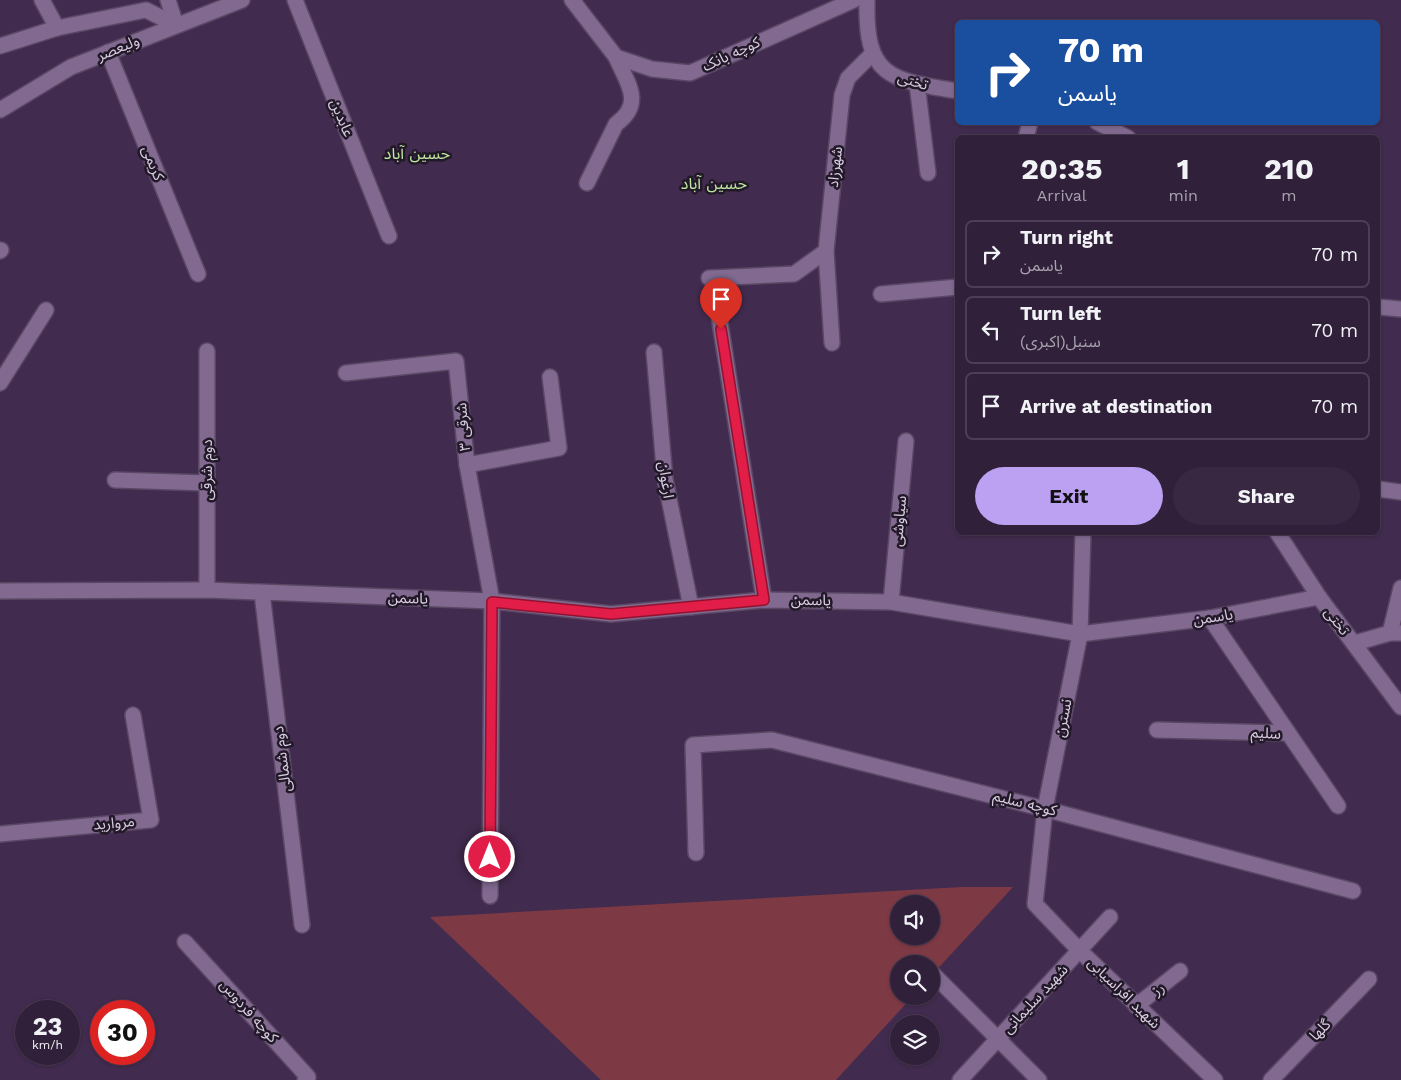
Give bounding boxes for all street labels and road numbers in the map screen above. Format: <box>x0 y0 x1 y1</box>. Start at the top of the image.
street label: ولیعصر <box>93 31 142 65</box>
street label: کوچه بانک <box>699 32 764 76</box>
street label: تختی <box>896 68 930 94</box>
street label: عابدین <box>326 96 358 140</box>
street label: کریمی <box>138 143 168 184</box>
street label: شهرزاد <box>824 145 846 188</box>
street label: ۳ شرقی <box>452 402 474 452</box>
street label: دوم شرقی <box>198 439 218 501</box>
street label: ارغوان <box>655 460 677 500</box>
street label: سیاوشی <box>888 494 910 547</box>
street label: یاسمن <box>388 588 428 608</box>
street label: یاسمن <box>791 591 831 609</box>
street label: تختی <box>1320 603 1354 639</box>
street label: یاسمن <box>1192 605 1234 629</box>
street label: نسترن <box>1050 697 1076 739</box>
street label: سلیم <box>1250 723 1282 745</box>
street label: دوم شمالی <box>269 725 297 793</box>
street label: کوچه سلیم <box>991 786 1059 822</box>
street label: مروارید <box>92 812 136 834</box>
street label: شهید افراسیابی <box>1084 954 1164 1032</box>
street label: شهید سلیمانی <box>998 961 1072 1037</box>
street label: کوچه فردوس <box>215 976 283 1048</box>
street label: رز <box>1147 979 1168 1000</box>
street label: گلها <box>1306 1015 1335 1044</box>

